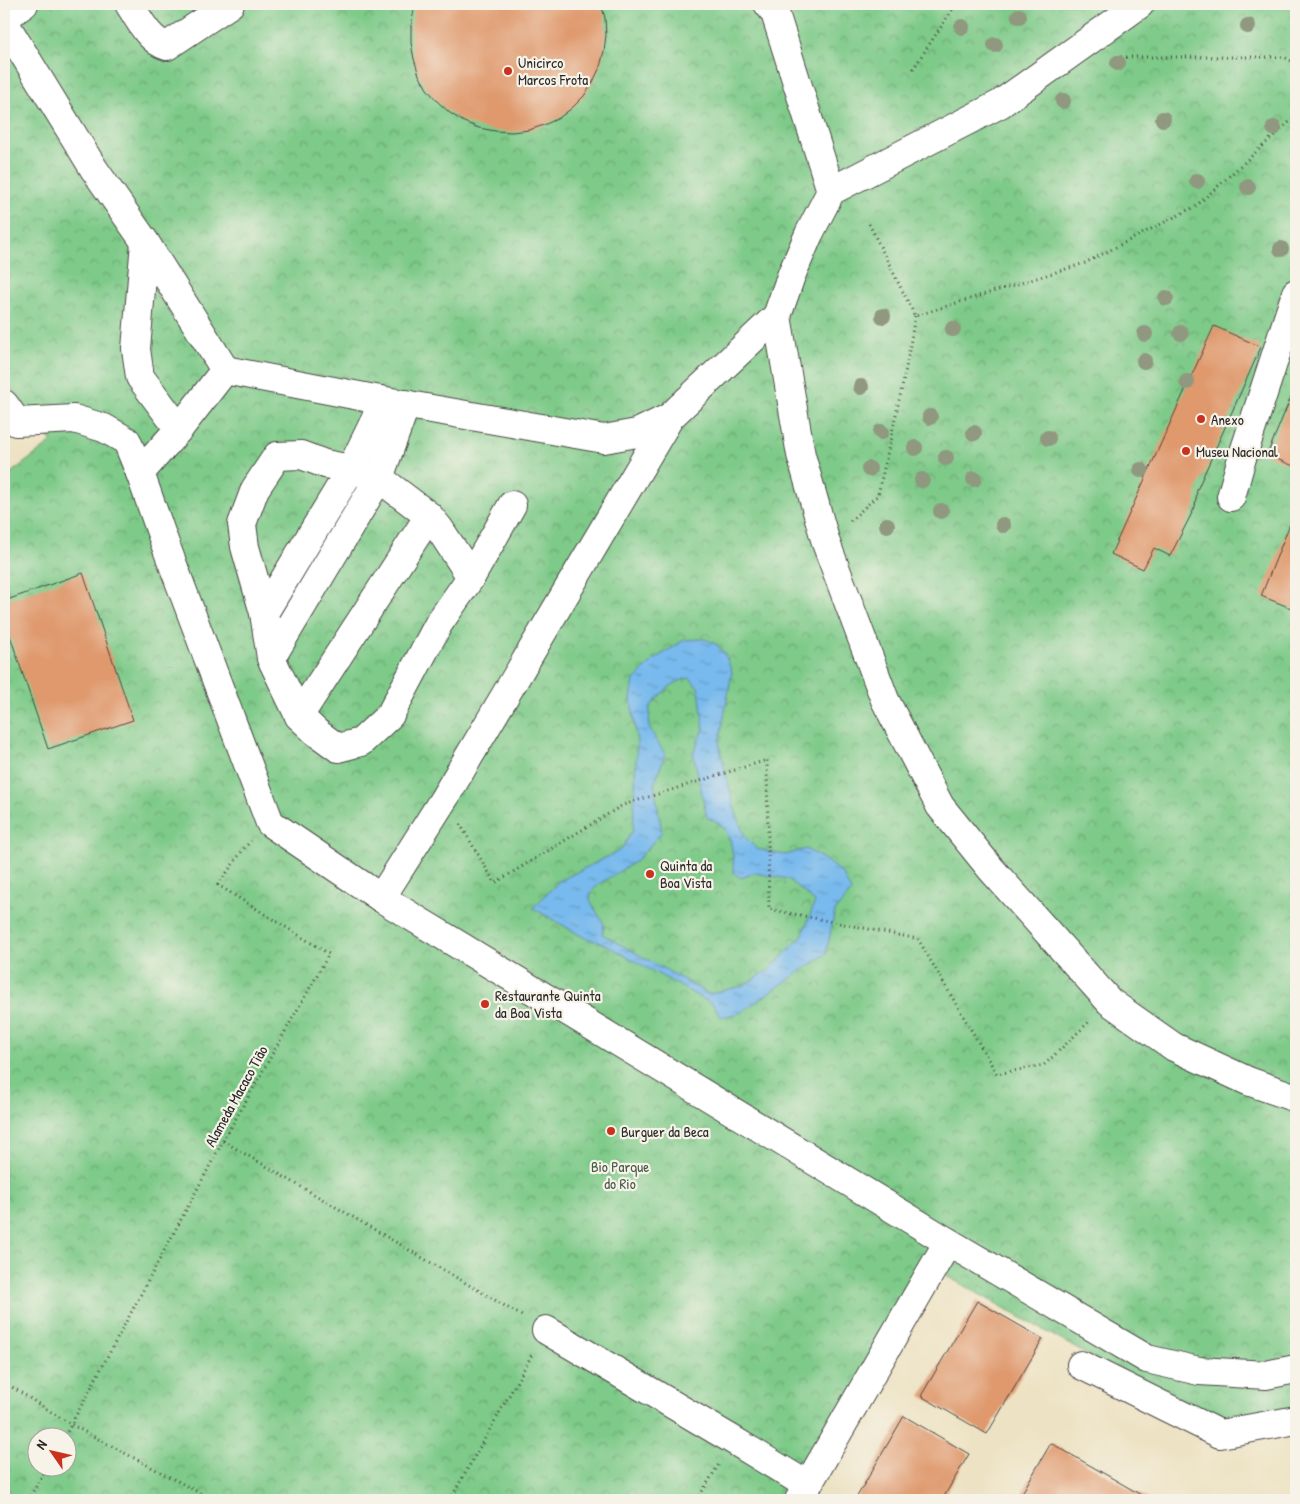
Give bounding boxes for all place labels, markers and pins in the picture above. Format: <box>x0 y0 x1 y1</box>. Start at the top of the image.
place label: Unicirco Marcos Frota <box>518 52 588 90</box>
marker: Unicirco Marcos Frota <box>502 65 514 77</box>
place label: Anexo <box>1211 409 1244 430</box>
marker: Anexo <box>1195 413 1207 425</box>
place label: Museu Nacional <box>1196 441 1278 462</box>
marker: Museu Nacional <box>1180 445 1192 457</box>
place label: Quinta da Boa Vista <box>660 855 712 893</box>
marker: Quinta da Boa Vista <box>644 868 656 880</box>
place label: Restaurante Quinta da Boa Vista <box>495 985 601 1023</box>
marker: Restaurante Quinta da Boa Vista <box>479 998 491 1010</box>
place label: Burguer da Beca <box>621 1121 709 1142</box>
marker: Burguer da Beca <box>605 1125 617 1137</box>

